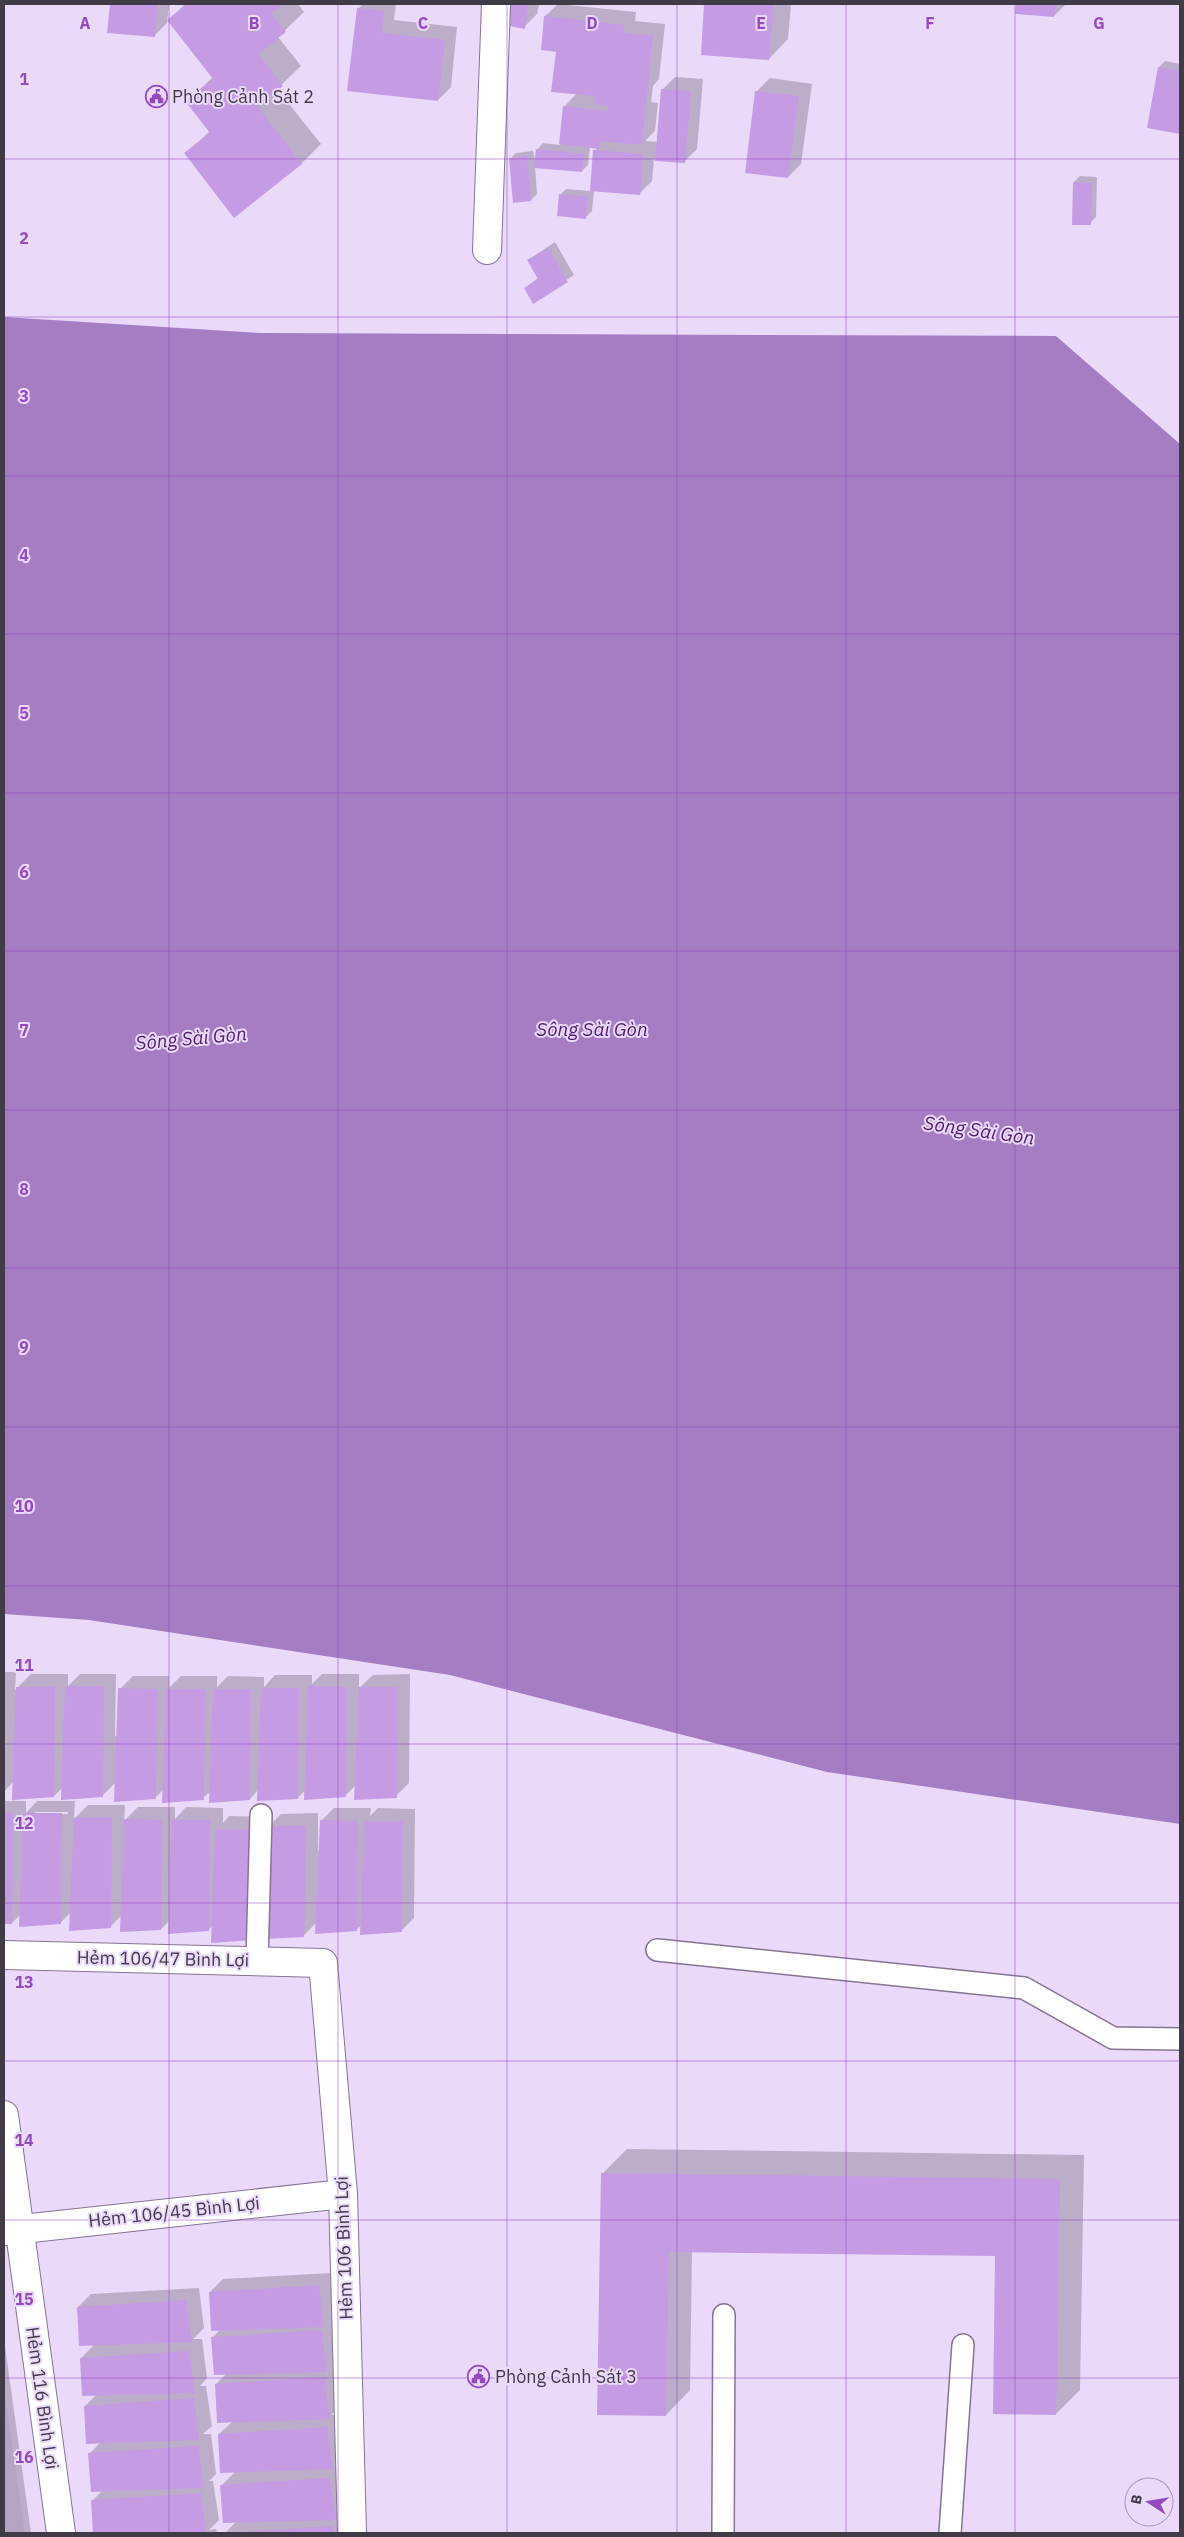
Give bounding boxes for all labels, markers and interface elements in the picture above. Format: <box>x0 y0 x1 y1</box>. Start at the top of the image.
text: A <box>80 13 91 33</box>
text: B <box>249 13 260 33</box>
text: C <box>418 13 428 33</box>
text: D <box>586 13 598 33</box>
text: E <box>756 13 766 33</box>
text: F <box>925 13 935 33</box>
text: G <box>1093 13 1105 33</box>
text: 1 <box>19 69 29 89</box>
public building icon: Phòng Cảnh Sát 2 <box>144 85 168 109</box>
place label: Phòng Cảnh Sát 2 <box>172 85 314 108</box>
text: 2 <box>19 228 29 248</box>
text: 3 <box>19 386 29 406</box>
text: 4 <box>19 545 29 565</box>
text: 5 <box>19 703 29 723</box>
text: 6 <box>19 862 29 882</box>
water label: Sông Sài Gòn <box>536 1017 648 1041</box>
text: 7 <box>19 1020 29 1040</box>
water label: Sông Sài Gòn <box>134 1021 248 1055</box>
water label: Sông Sài Gòn <box>922 1110 1036 1150</box>
text: 8 <box>19 1179 29 1199</box>
text: 9 <box>19 1337 29 1357</box>
text: 10 <box>14 1496 34 1516</box>
text: 11 <box>14 1655 34 1675</box>
text: 12 <box>14 1813 34 1833</box>
street label: Hẻm 106/47 Bình Lợi <box>77 1946 249 1972</box>
text: 13 <box>14 1972 34 1992</box>
text: 14 <box>14 2130 34 2150</box>
street label: Hẻm 106 Bình Lợi <box>330 2176 357 2320</box>
street label: Hẻm 106/45 Bình Lợi <box>87 2191 261 2232</box>
text: 15 <box>14 2289 34 2309</box>
street label: Hẻm 116 Bình Lợi <box>21 2325 63 2471</box>
public building icon: Phòng Cảnh Sát 3 <box>467 2365 491 2389</box>
place label: Phòng Cảnh Sát 3 <box>495 2365 637 2388</box>
north arrow <box>1124 2477 1174 2527</box>
text: B <box>1127 2493 1146 2506</box>

